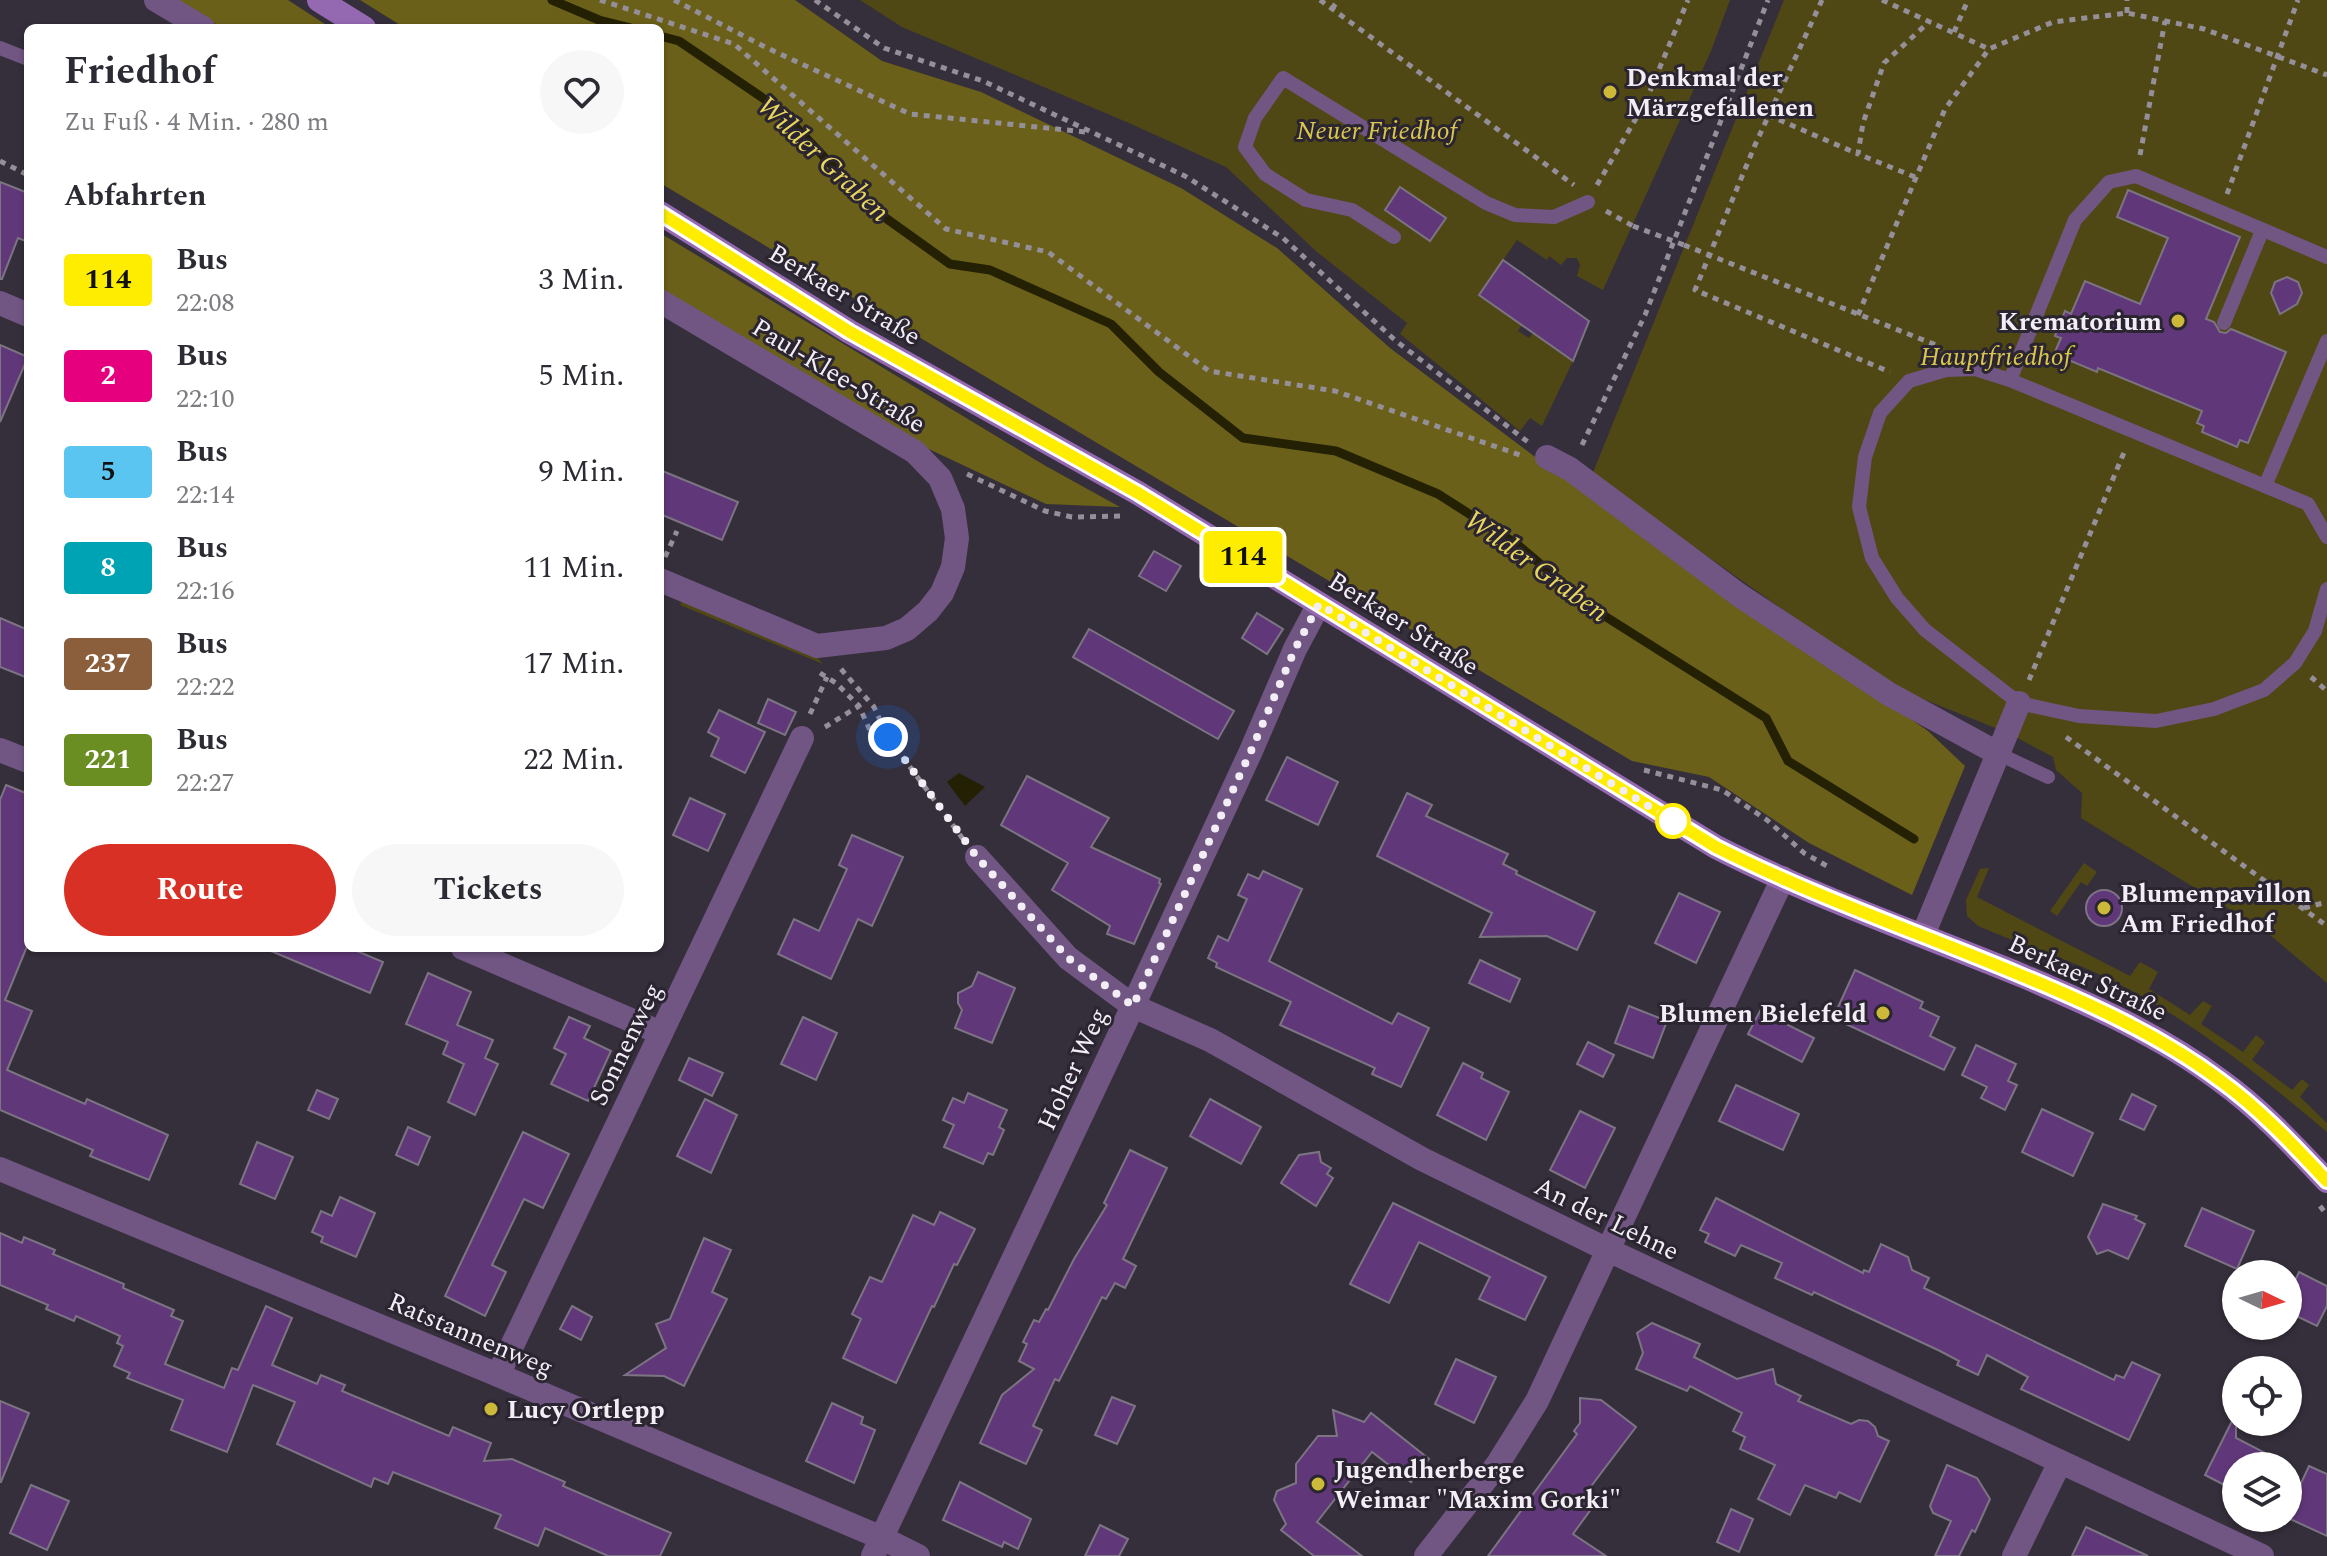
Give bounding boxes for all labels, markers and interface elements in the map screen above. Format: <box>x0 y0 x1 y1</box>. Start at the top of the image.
text: Friedhof <box>64 43 216 101</box>
button: heart <box>540 50 624 134</box>
place label: Denkmal der Märzgefallenen <box>1626 58 1814 128</box>
marker: Denkmal der Märzgefallenen <box>1601 83 1619 101</box>
water label: Wilder Graben <box>746 86 900 233</box>
text: Zu Fuß · 4 Min. · 280 m <box>64 102 329 142</box>
park label: Neuer Friedhof <box>1296 111 1461 151</box>
text: Abfahrten <box>64 173 207 219</box>
street label: Berkaer Straße <box>761 234 928 356</box>
text: Bus <box>176 237 228 283</box>
text: 3 Min. <box>538 257 624 303</box>
text: 114 <box>84 258 132 301</box>
text: 22:08 <box>176 283 235 323</box>
place label: Krematorium <box>1999 302 2162 342</box>
street label: Paul-Klee-Straße <box>744 308 933 444</box>
marker: Krematorium <box>2169 312 2187 330</box>
text: Bus <box>176 333 228 379</box>
park label: Hauptfriedhof <box>1920 337 2075 377</box>
text: 5 Min. <box>538 353 624 399</box>
text: 2 <box>100 354 116 397</box>
text: 22:10 <box>176 379 235 419</box>
text: Bus <box>176 429 228 475</box>
text: 9 Min. <box>538 449 624 495</box>
text: 5 <box>100 450 116 493</box>
text: 22:14 <box>176 475 235 515</box>
water label: Wilder Graben <box>1455 499 1617 633</box>
text: Bus <box>176 525 228 571</box>
line badge: 114 <box>1197 531 1289 583</box>
text: 114 <box>1219 535 1267 578</box>
text: 11 Min. <box>523 545 624 591</box>
text: 8 <box>100 546 116 589</box>
street label: Berkaer Straße <box>1320 561 1487 686</box>
text: 22:16 <box>176 571 235 611</box>
text: Bus <box>176 621 228 667</box>
text: 17 Min. <box>523 641 624 687</box>
text: 237 <box>84 642 132 685</box>
text: 22:22 <box>176 667 235 707</box>
text: Bus <box>176 717 228 763</box>
your location <box>868 717 908 757</box>
text: 22 Min. <box>523 737 624 783</box>
text: 221 <box>84 738 132 781</box>
text: 22:27 <box>176 763 235 803</box>
unlabelled marker <box>1656 804 1690 838</box>
button: Route <box>64 844 336 936</box>
button: Tickets <box>352 844 624 936</box>
place label: Blumenpavillon Am Friedhof <box>2120 874 2312 944</box>
marker: Blumenpavillon Am Friedhof <box>2095 899 2113 917</box>
street label: Berkaer Straße <box>2001 924 2174 1032</box>
street label: Sonnenweg <box>579 976 673 1113</box>
place label: Blumen Bielefeld <box>1659 994 1867 1034</box>
street label: Hoher Weg <box>1027 1001 1119 1137</box>
marker: Blumen Bielefeld <box>1874 1004 1892 1022</box>
street label: An der Lehne <box>1527 1167 1686 1271</box>
north arrow <box>2222 1260 2302 1340</box>
map controls <box>2222 1260 2302 1532</box>
street label: Ratstannenweg <box>382 1282 560 1388</box>
button: locate <box>2222 1356 2302 1436</box>
place label: Lucy Ortlepp <box>507 1390 665 1430</box>
marker: Lucy Ortlepp <box>482 1400 500 1418</box>
place label: Jugendherberge Weimar "Maxim Gorki" <box>1334 1450 1621 1520</box>
button: layers <box>2222 1452 2302 1532</box>
marker: Jugendherberge Weimar "Maxim Gorki" <box>1309 1475 1327 1493</box>

